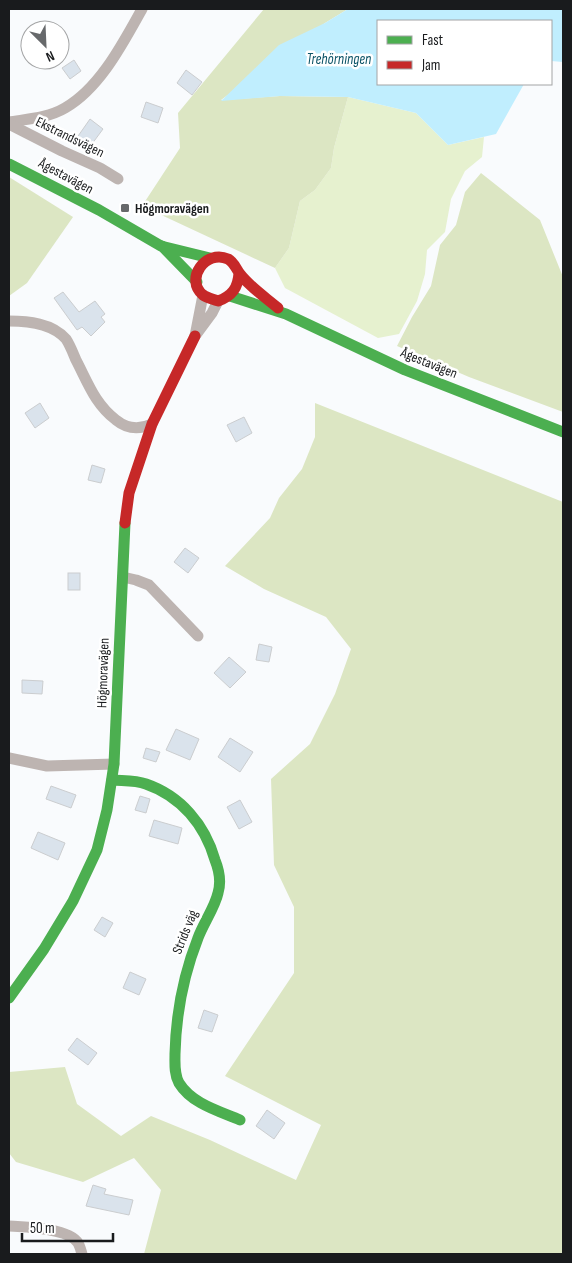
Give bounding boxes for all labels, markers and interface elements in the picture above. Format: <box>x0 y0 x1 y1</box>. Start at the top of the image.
north arrow <box>20 20 70 70</box>
legend <box>377 20 552 85</box>
text: Fast <box>422 31 444 50</box>
text: N <box>43 47 57 66</box>
water label: Trehörningen <box>307 50 371 69</box>
text: Jam <box>421 56 440 75</box>
street label: Ekstrandsvägen <box>33 113 107 161</box>
street label: Ågestavägen <box>35 154 96 198</box>
place label: Högmoravägen <box>135 200 209 217</box>
marker: Högmoravägen <box>119 202 131 214</box>
street label: Ågestavägen <box>397 344 460 382</box>
street label: Högmoravägen <box>93 638 113 708</box>
street label: Strids väg <box>168 907 202 957</box>
scale bar <box>22 1210 114 1242</box>
text: 50 m <box>30 1219 55 1238</box>

